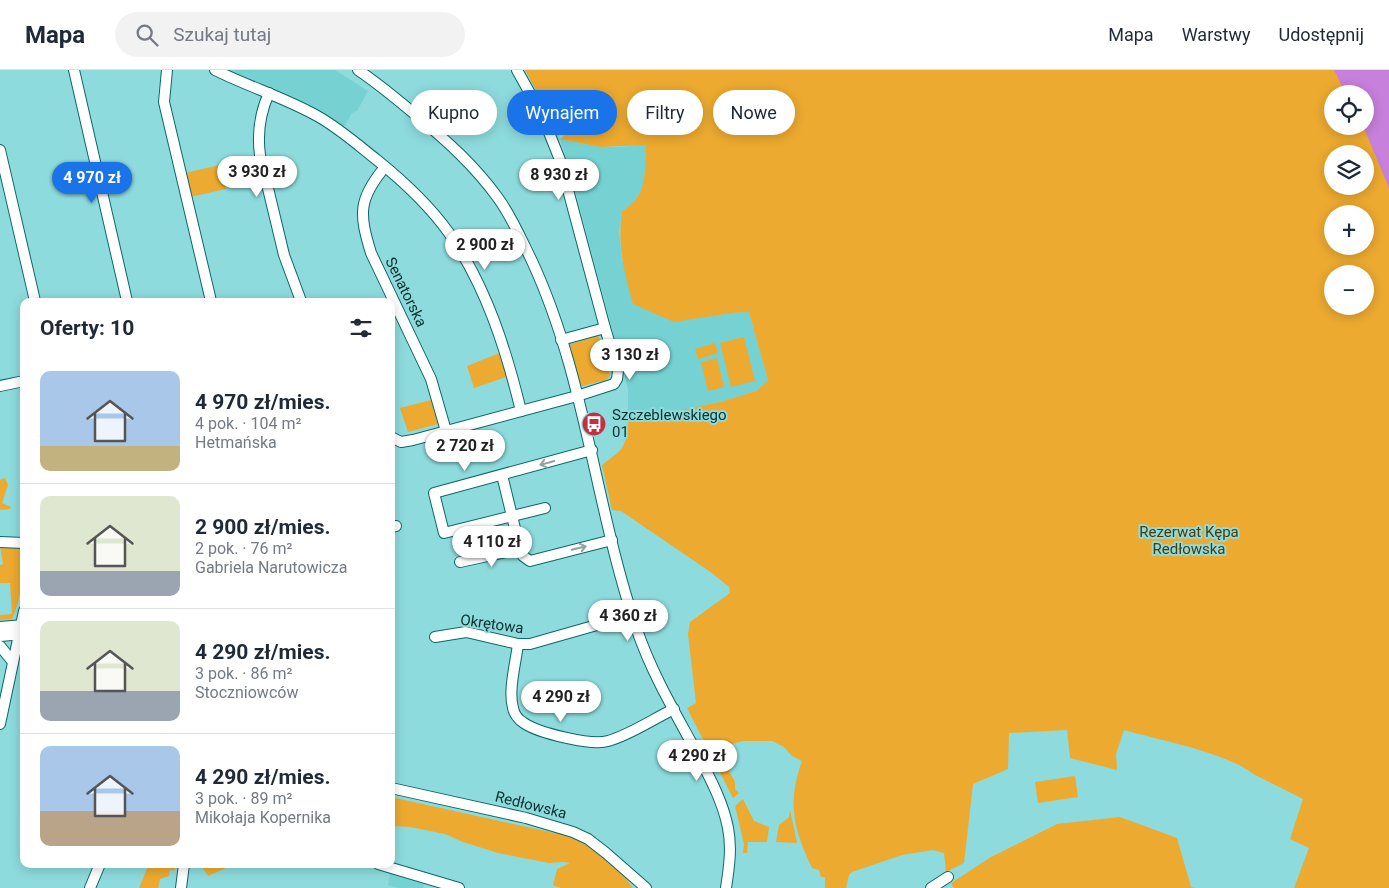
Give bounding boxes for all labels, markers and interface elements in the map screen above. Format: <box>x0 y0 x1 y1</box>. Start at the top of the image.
search box <box>115 12 465 57</box>
text: Mapa <box>25 21 85 49</box>
icon: search <box>133 21 161 49</box>
text: Szukaj tutaj <box>173 23 271 46</box>
text: Mapa <box>1108 24 1154 45</box>
text: Warstwy <box>1182 24 1250 45</box>
text: Udostępnij <box>1278 24 1364 45</box>
map controls <box>1324 85 1374 315</box>
button: locate <box>1324 85 1374 135</box>
chip: Kupno <box>410 90 497 135</box>
chip: Wynajem <box>507 90 617 135</box>
chip: Filtry <box>627 90 703 135</box>
chip: Nowe <box>713 90 795 135</box>
button: layers <box>1324 145 1374 195</box>
pin: 3 930 zł <box>205 156 309 198</box>
pin: 8 930 zł <box>507 158 611 201</box>
pin: 4 970 zł <box>40 162 144 204</box>
text: 3 930 zł <box>228 162 286 181</box>
text: 8 930 zł <box>530 165 588 184</box>
text: 4 970 zł <box>63 168 121 187</box>
button: + <box>1324 205 1374 255</box>
pin: 2 900 zł <box>433 228 537 271</box>
text: 2 900 zł <box>456 235 514 254</box>
street label: Senatorska <box>381 254 431 330</box>
button: − <box>1324 265 1374 315</box>
icon: filters <box>347 314 375 342</box>
text: Oferty: 10 <box>40 316 134 340</box>
pin: 3 130 zł <box>578 338 682 381</box>
text: 3 130 zł <box>601 345 659 364</box>
text: 4 970 zł/mies. <box>195 390 331 414</box>
icon: home <box>80 391 140 451</box>
place label: Szczeblewskiego 01 <box>612 406 727 441</box>
bus stop icon: Szczeblewskiego 01 <box>581 411 607 437</box>
text: 4 pok. · 104 m² <box>195 414 301 433</box>
pin: 2 720 zł <box>413 430 517 472</box>
text: Hetmańska <box>195 433 277 452</box>
text: 2 720 zł <box>436 436 494 455</box>
one-way arrow <box>539 458 555 468</box>
text: 2 900 zł/mies. <box>195 515 331 539</box>
icon: home <box>80 516 140 576</box>
park label: Rezerwat Kępa Redłowska <box>1139 523 1239 558</box>
pin: 4 110 zł <box>440 526 544 568</box>
text: 4 110 zł <box>463 532 521 551</box>
text: 2 pok. · 76 m² <box>195 539 292 558</box>
one-way arrow <box>570 543 586 553</box>
text: Gabriela Narutowicza <box>195 558 347 577</box>
pin: 4 360 zł <box>576 600 680 642</box>
text: 4 360 zł <box>599 606 657 625</box>
street label: Okrętowa <box>459 611 525 637</box>
text: 4 290 zł/mies. <box>195 640 331 664</box>
icon: home <box>80 641 140 701</box>
text: 3 pok. · 86 m² <box>195 664 292 683</box>
pin: 4 290 zł <box>509 680 613 723</box>
text: Stoczniowców <box>195 683 298 702</box>
text: 4 290 zł <box>532 687 590 706</box>
pin: 4 290 zł <box>645 740 749 782</box>
text: 4 290 zł <box>668 746 726 765</box>
text: 4 290 zł/mies. <box>195 765 331 789</box>
icon: home <box>80 766 140 826</box>
street label: Redłowska <box>493 787 569 823</box>
text: 3 pok. · 89 m² <box>195 789 292 808</box>
text: Mikołaja Kopernika <box>195 808 331 827</box>

